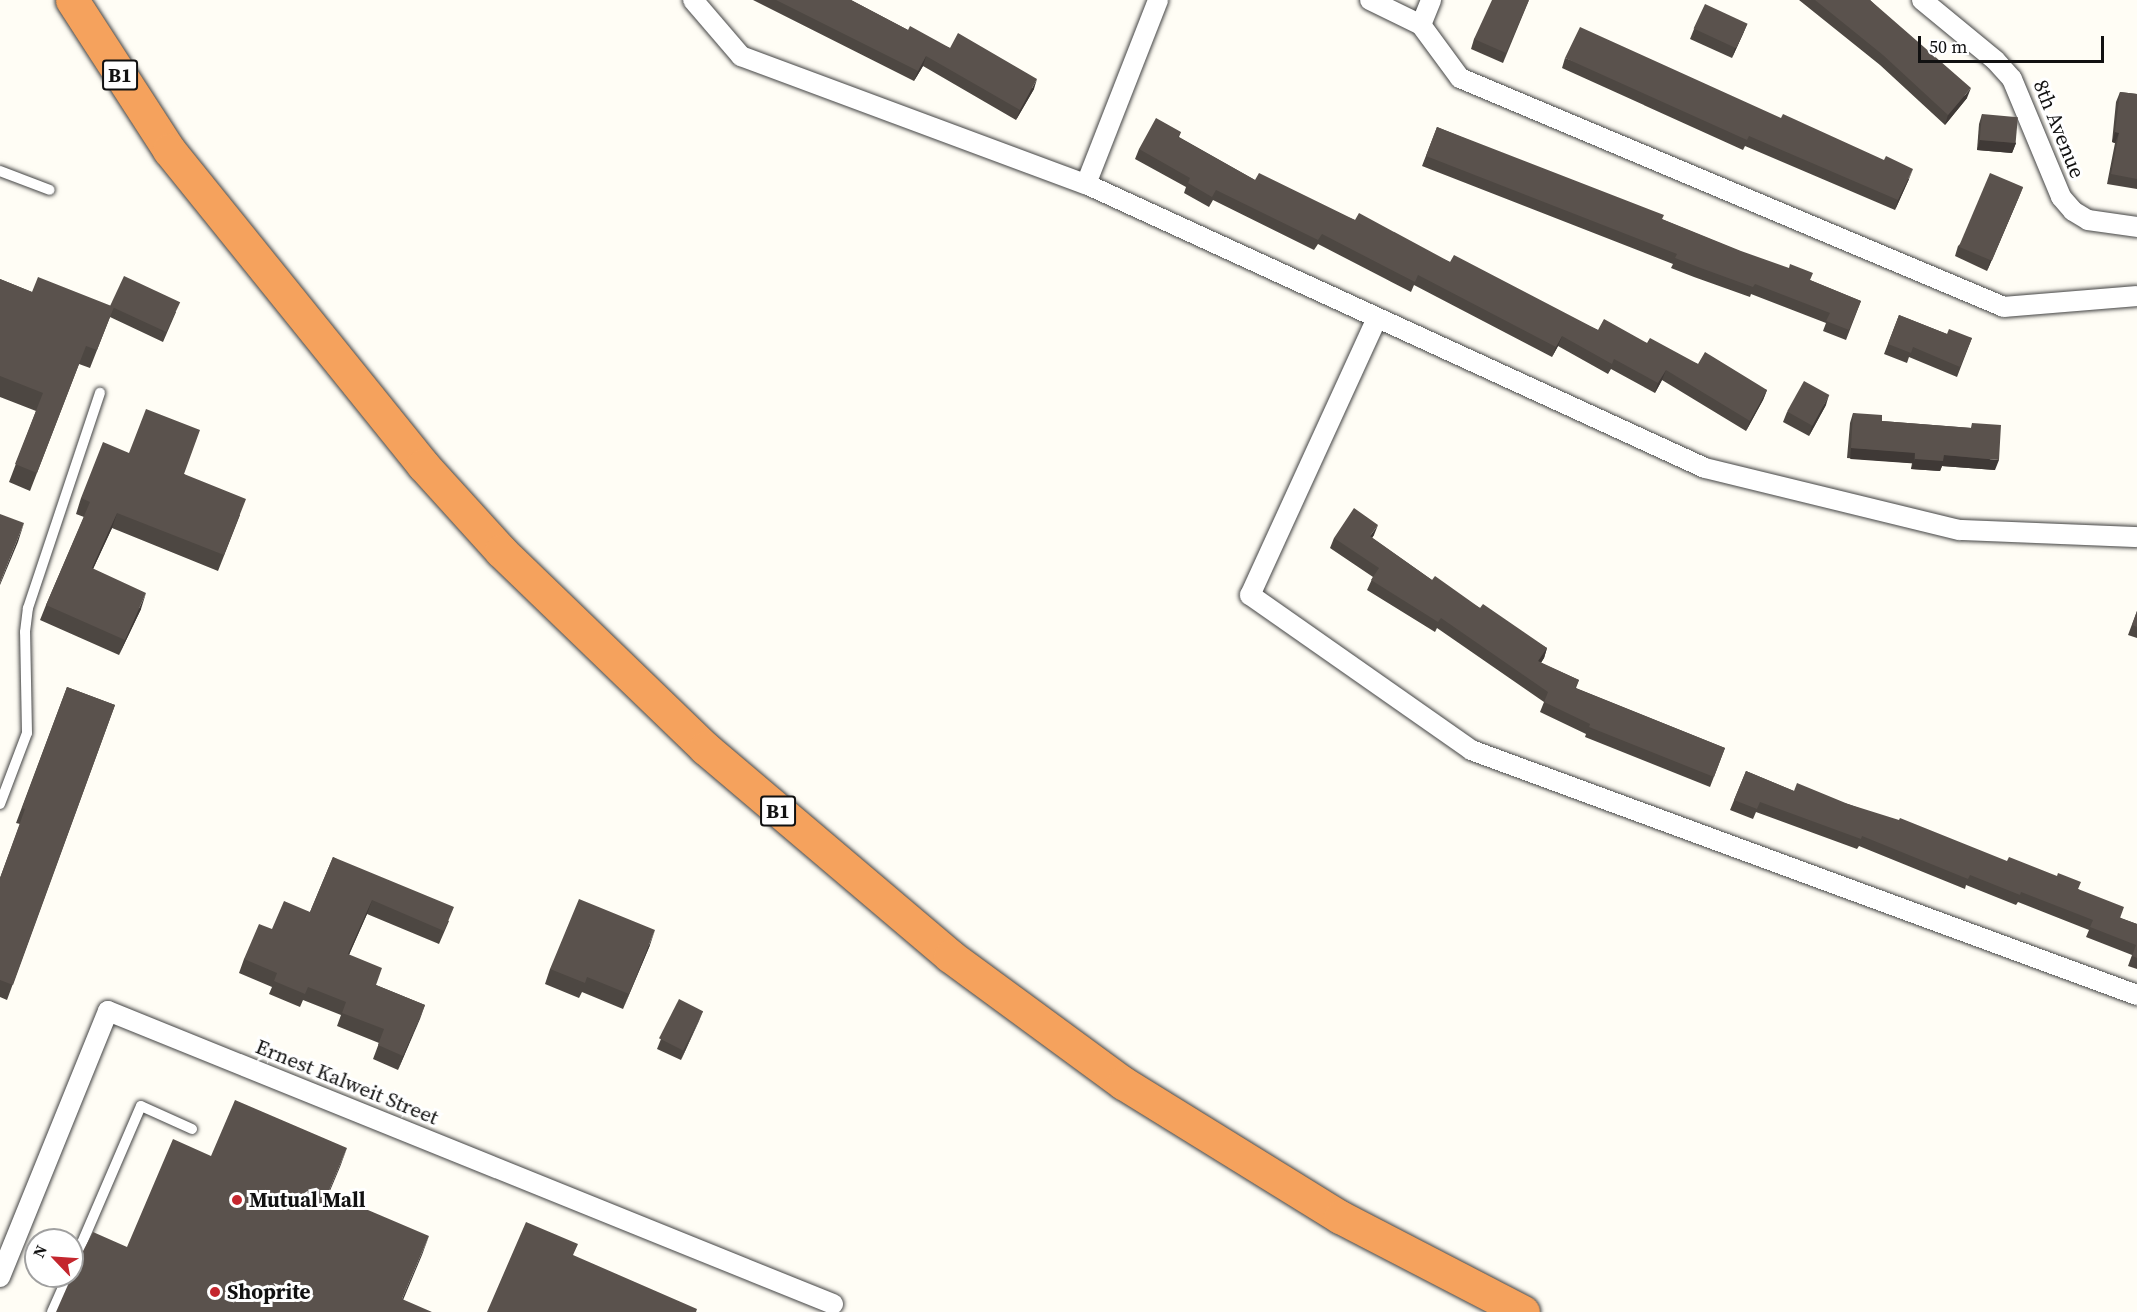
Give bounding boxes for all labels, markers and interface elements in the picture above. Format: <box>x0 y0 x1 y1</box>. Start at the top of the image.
scale bar <box>1921 24 2107 62</box>
text: 50 m <box>1929 34 1967 59</box>
road number: B1 <box>102 58 138 92</box>
street label: 8th Avenue <box>2028 76 2090 182</box>
road number: B1 <box>760 794 796 828</box>
street label: Ernest Kalweit Street <box>252 1034 442 1130</box>
place label: Mutual Mall <box>249 1187 365 1213</box>
marker: Mutual Mall <box>230 1193 244 1207</box>
north arrow <box>24 1228 84 1288</box>
text: N <box>27 1241 52 1261</box>
place label: Shoprite <box>227 1279 311 1305</box>
marker: Shoprite <box>208 1285 222 1299</box>

